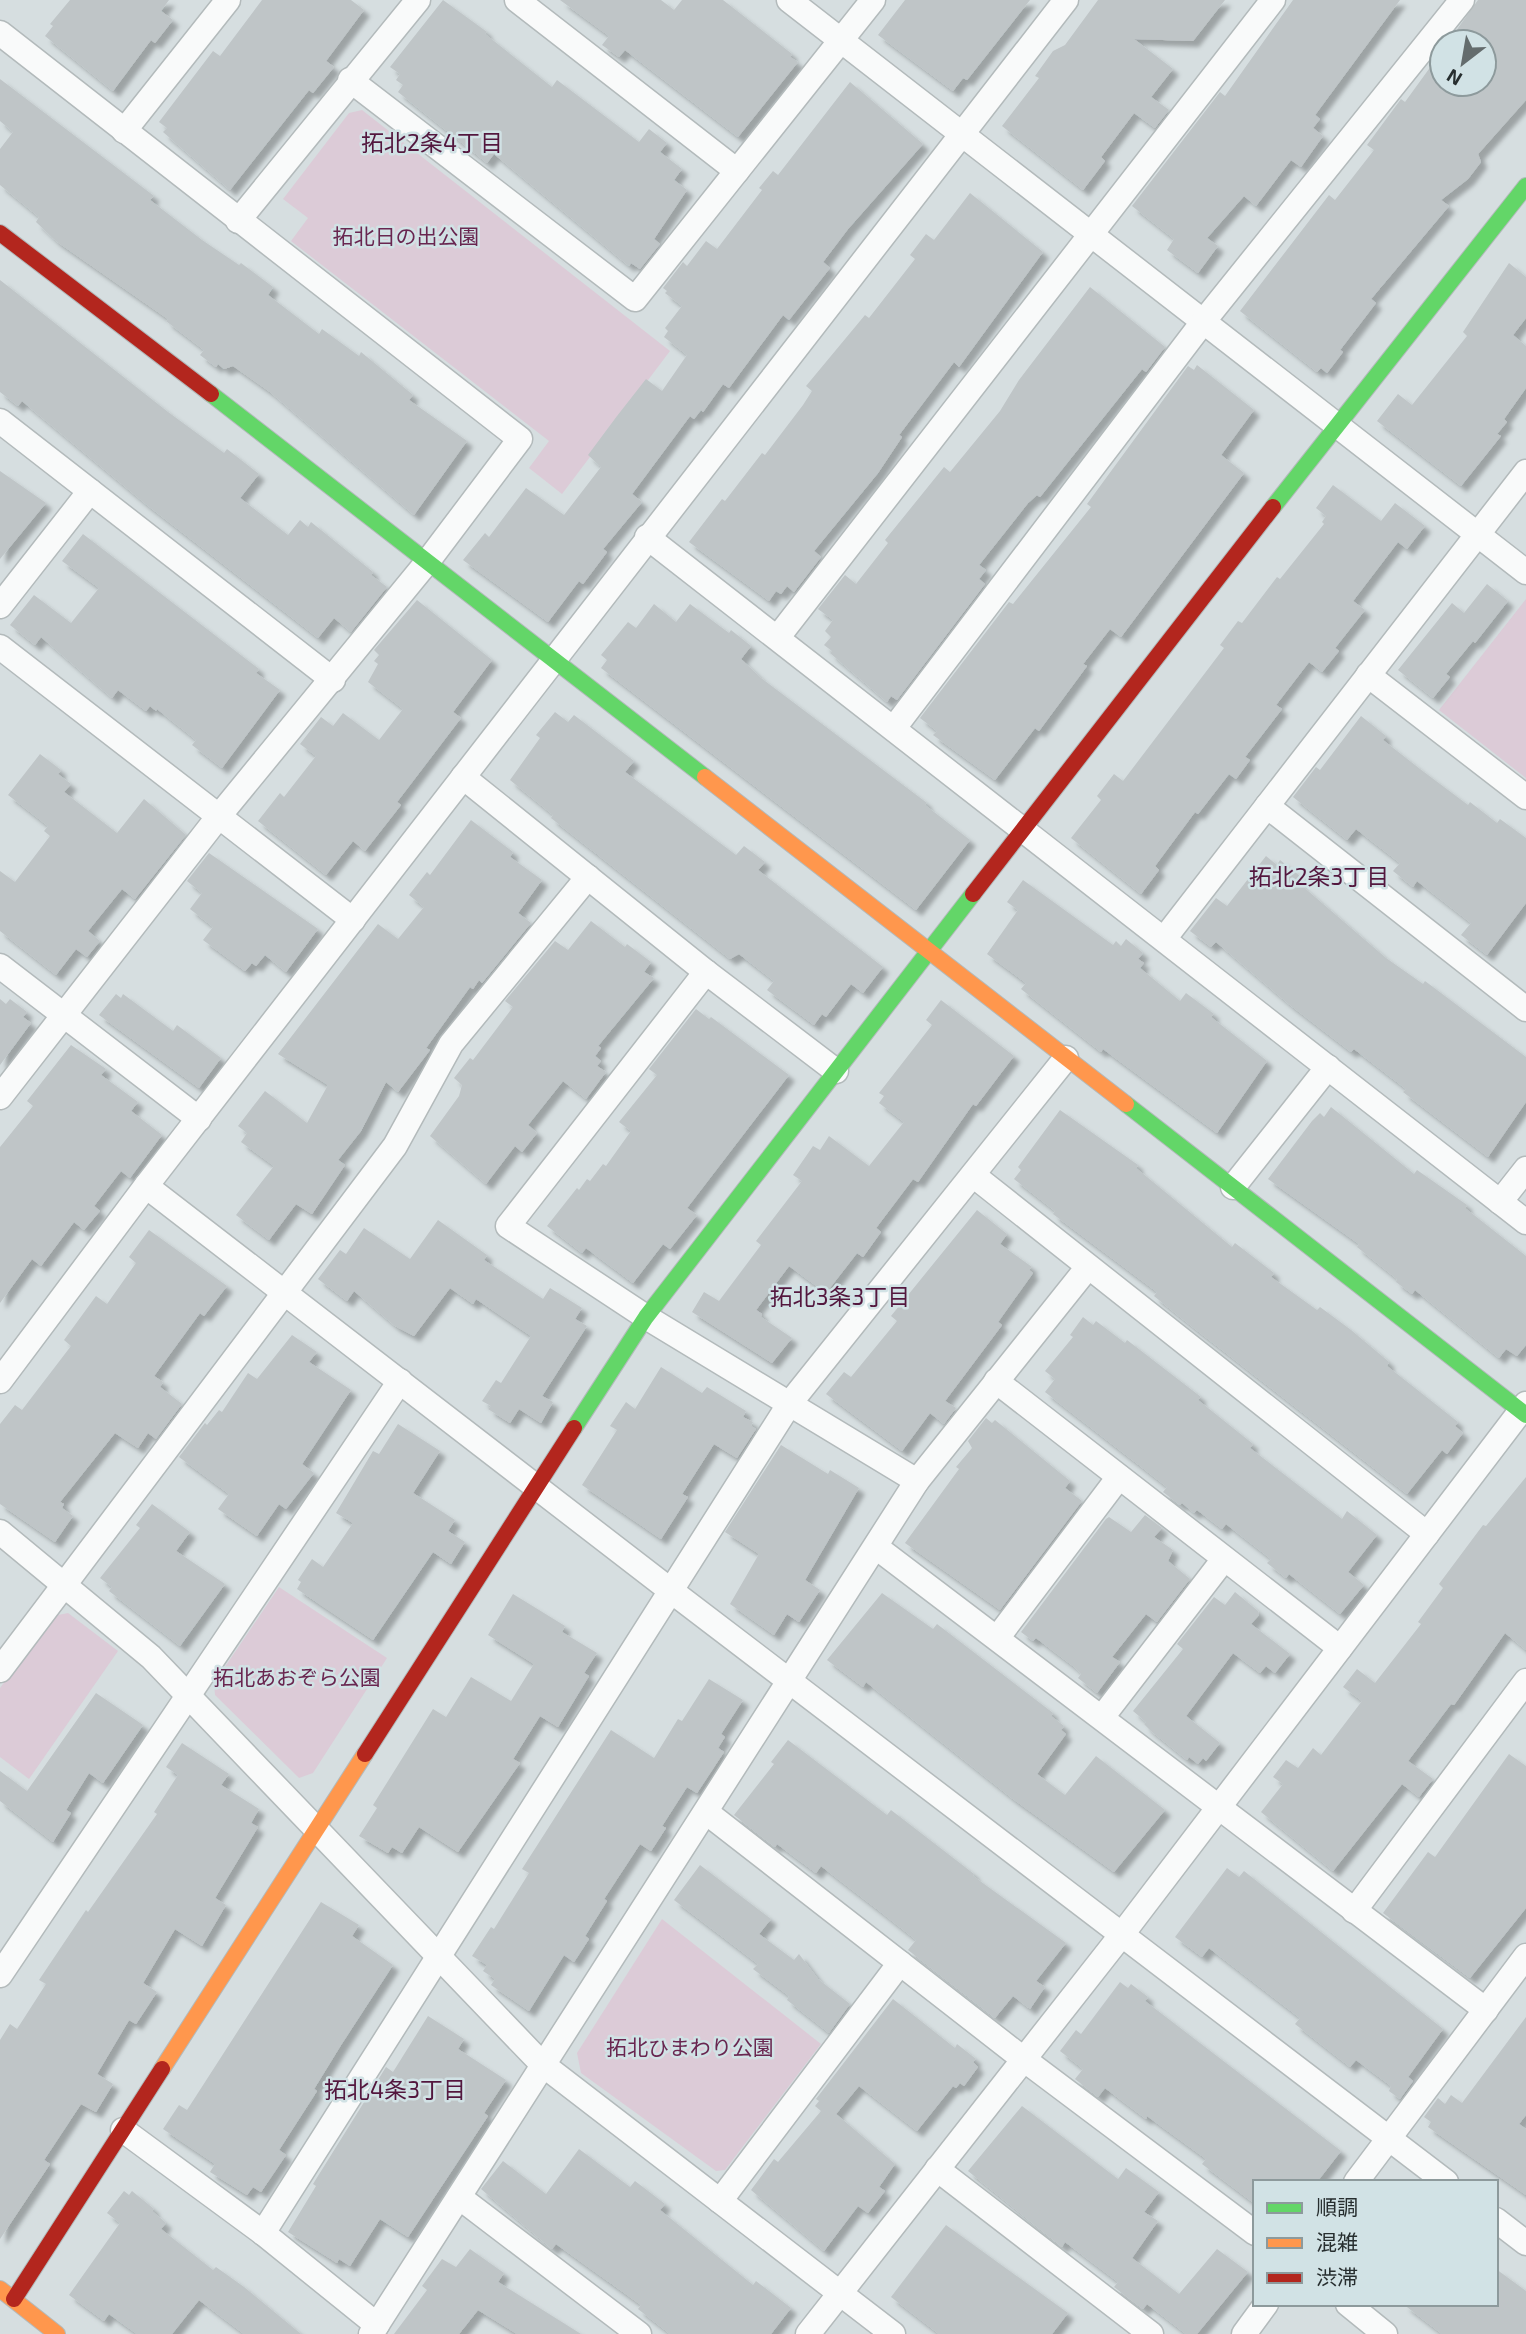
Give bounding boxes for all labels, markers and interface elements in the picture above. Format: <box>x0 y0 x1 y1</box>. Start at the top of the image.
north arrow <box>1428 28 1498 98</box>
text: N <box>1442 65 1466 91</box>
district label: 拓北2条4丁目 <box>361 128 503 156</box>
park label: 拓北日の出公園 <box>333 223 480 248</box>
district label: 拓北2条3丁目 <box>1249 862 1389 890</box>
district label: 拓北3条3丁目 <box>770 1282 910 1310</box>
park label: 拓北あおぞら公園 <box>213 1664 381 1689</box>
park label: 拓北ひまわり公園 <box>606 2034 774 2059</box>
district label: 拓北4条3丁目 <box>324 2075 466 2103</box>
legend <box>1253 2180 1498 2306</box>
text: 順調 <box>1316 2194 1358 2219</box>
text: 混雑 <box>1316 2229 1358 2254</box>
text: 渋滞 <box>1316 2264 1358 2289</box>

